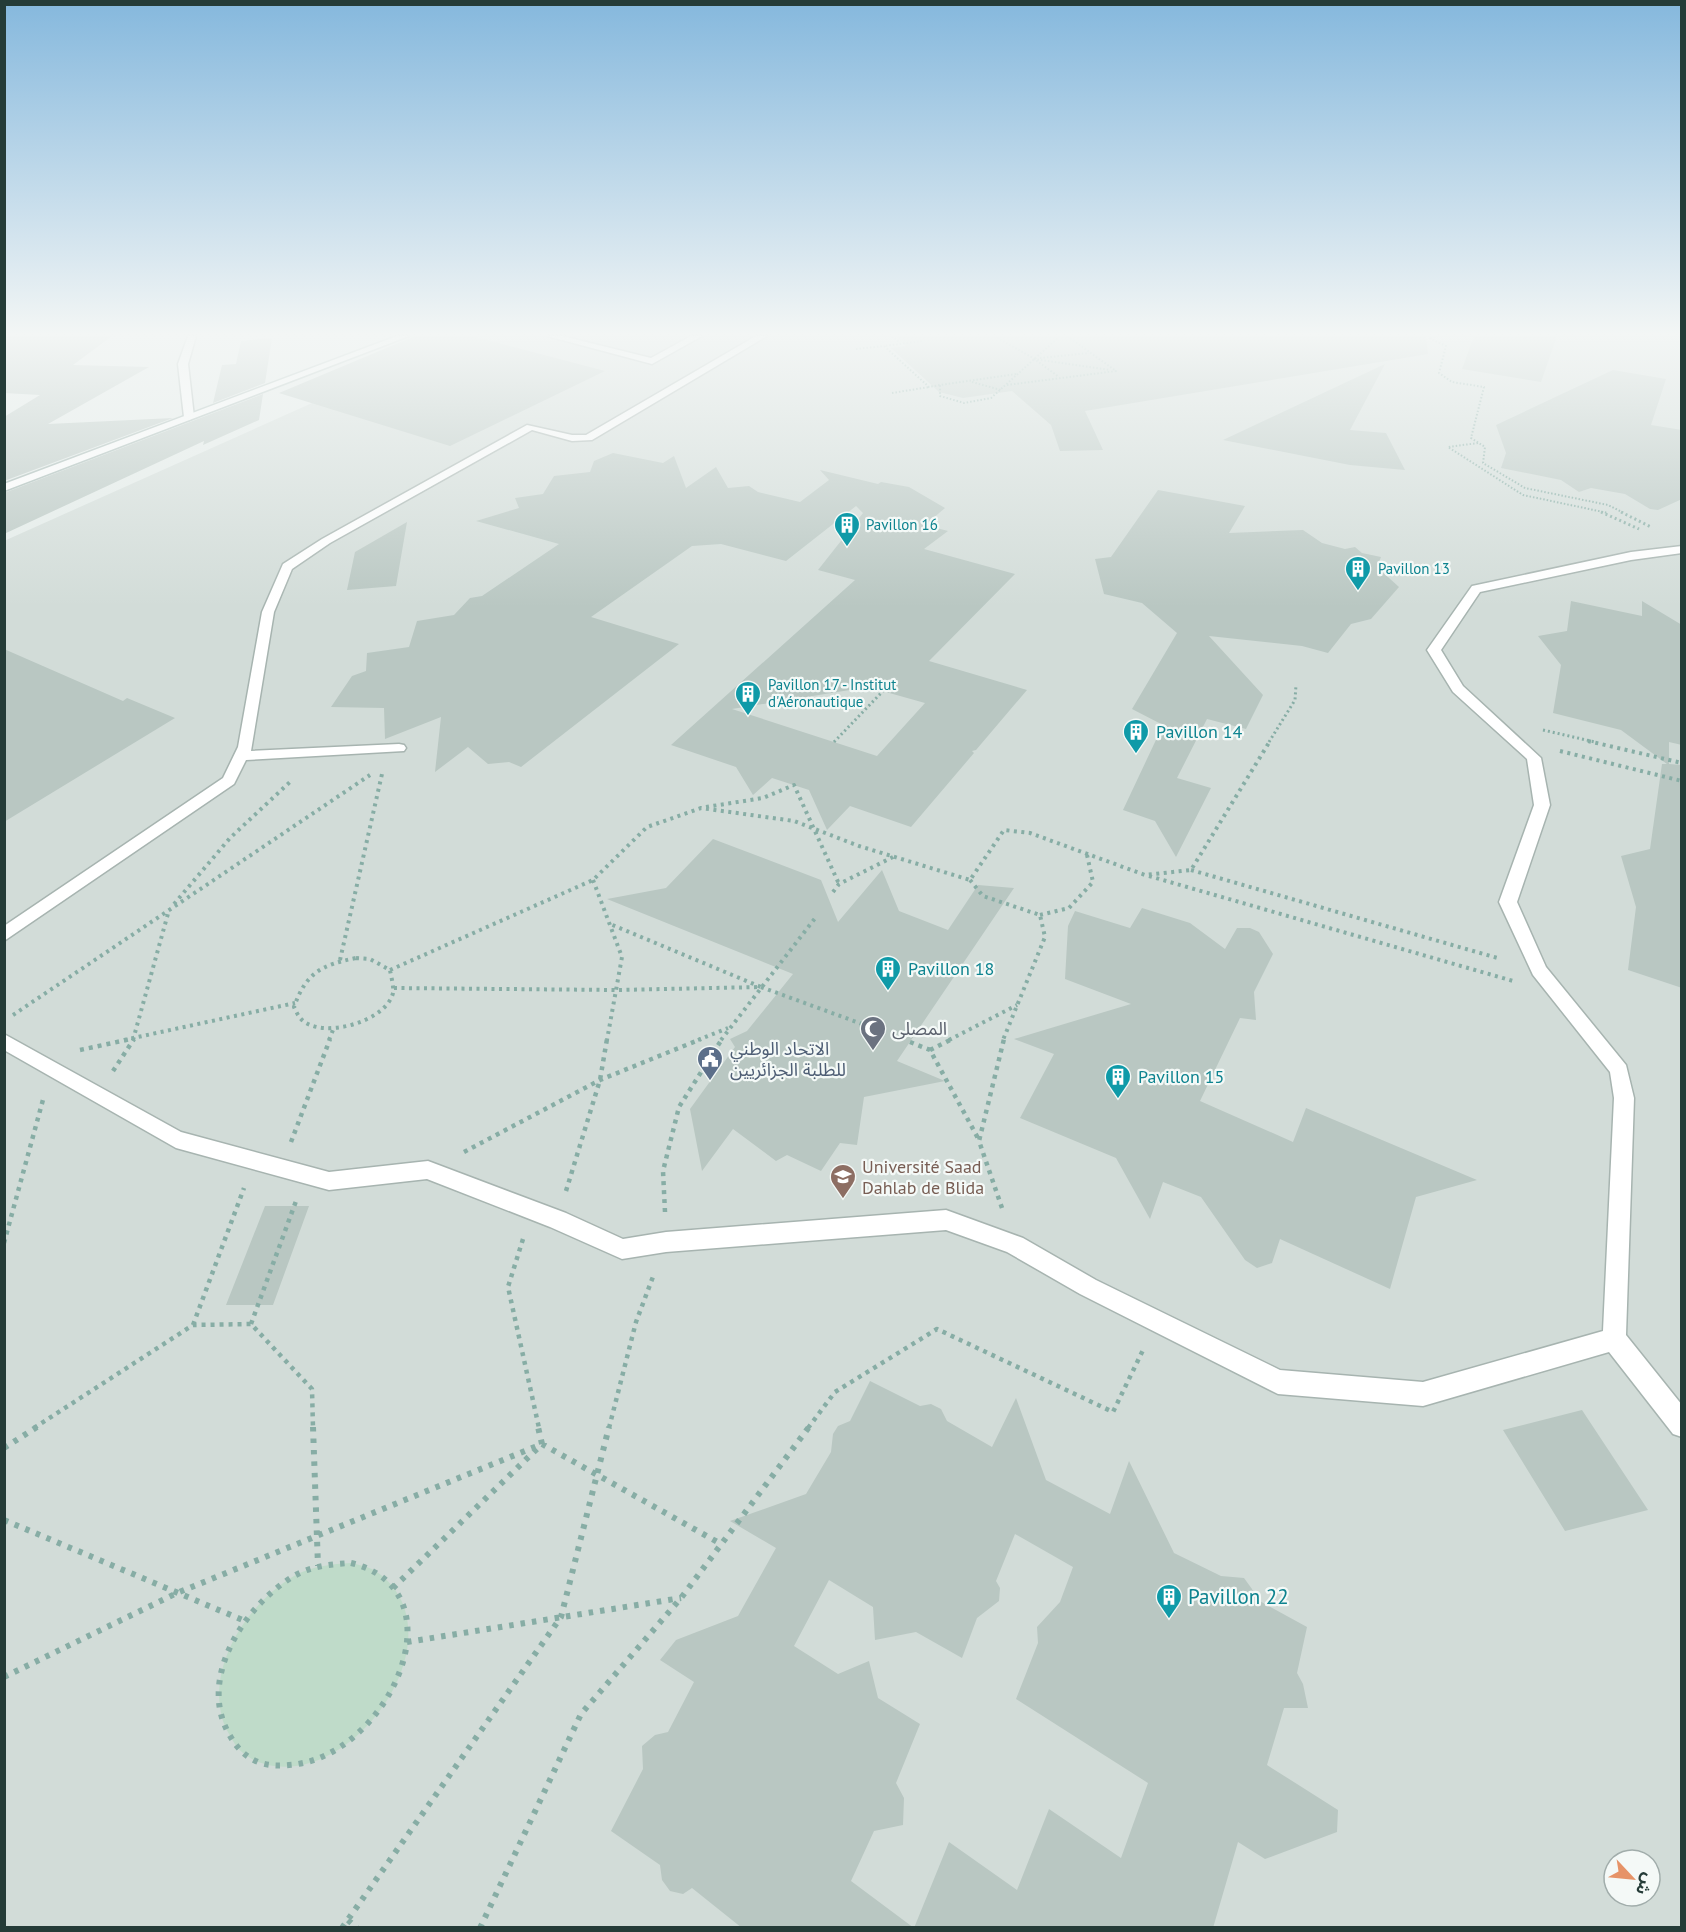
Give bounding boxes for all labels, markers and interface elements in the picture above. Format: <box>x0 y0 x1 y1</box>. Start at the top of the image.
building icon: Pavillon 16 <box>832 510 862 548</box>
place label: Pavillon 16 <box>866 515 938 534</box>
building icon: Pavillon 13 <box>1343 554 1373 592</box>
place label: Pavillon 13 <box>1378 559 1450 578</box>
place label: Pavillon 17 - Institut d'Aéronautique <box>768 675 896 711</box>
building icon: Pavillon 17 - Institut d'Aéronautique <box>733 679 763 717</box>
building icon: Pavillon 14 <box>1121 717 1151 755</box>
place label: Pavillon 14 <box>1156 720 1242 743</box>
building icon: Pavillon 18 <box>873 954 903 992</box>
place label: Pavillon 18 <box>908 957 994 980</box>
mosque icon: المصلى <box>858 1014 888 1052</box>
place label: المصلى <box>892 1017 947 1040</box>
place label: الاتحاد الوطني للطلبة الجزائريين <box>730 1037 846 1081</box>
public building icon: الاتحاد الوطني للطلبة الجزائريين <box>695 1044 725 1082</box>
building icon: Pavillon 15 <box>1103 1062 1133 1100</box>
place label: Pavillon 15 <box>1138 1065 1224 1088</box>
place label: Université Saad Dahlab de Blida <box>862 1155 984 1199</box>
school or university icon: Université Saad Dahlab de Blida <box>828 1162 858 1200</box>
building icon: Pavillon 22 <box>1154 1582 1184 1620</box>
place label: Pavillon 22 <box>1188 1583 1289 1610</box>
north arrow <box>1602 1848 1662 1908</box>
text: ش <box>1632 1870 1659 1899</box>

